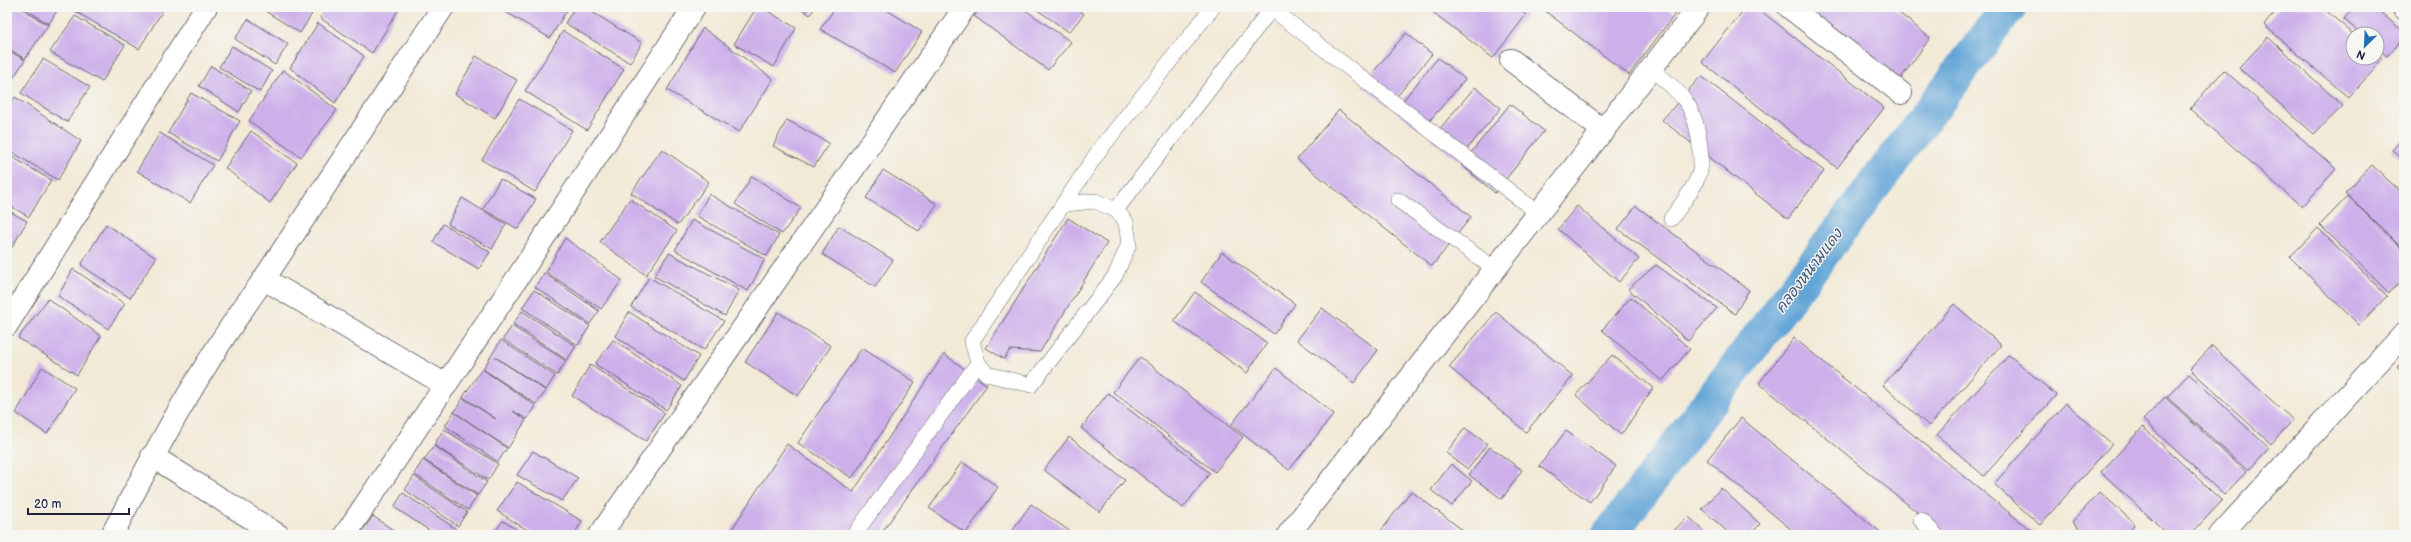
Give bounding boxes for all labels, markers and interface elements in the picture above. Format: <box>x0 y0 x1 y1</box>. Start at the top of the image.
north arrow <box>2345 26 2385 66</box>
text: N <box>2355 47 2368 62</box>
water label: คลองหนามแดง <box>1771 224 1848 317</box>
scale bar <box>28 490 129 516</box>
text: 20 m <box>34 497 61 512</box>

